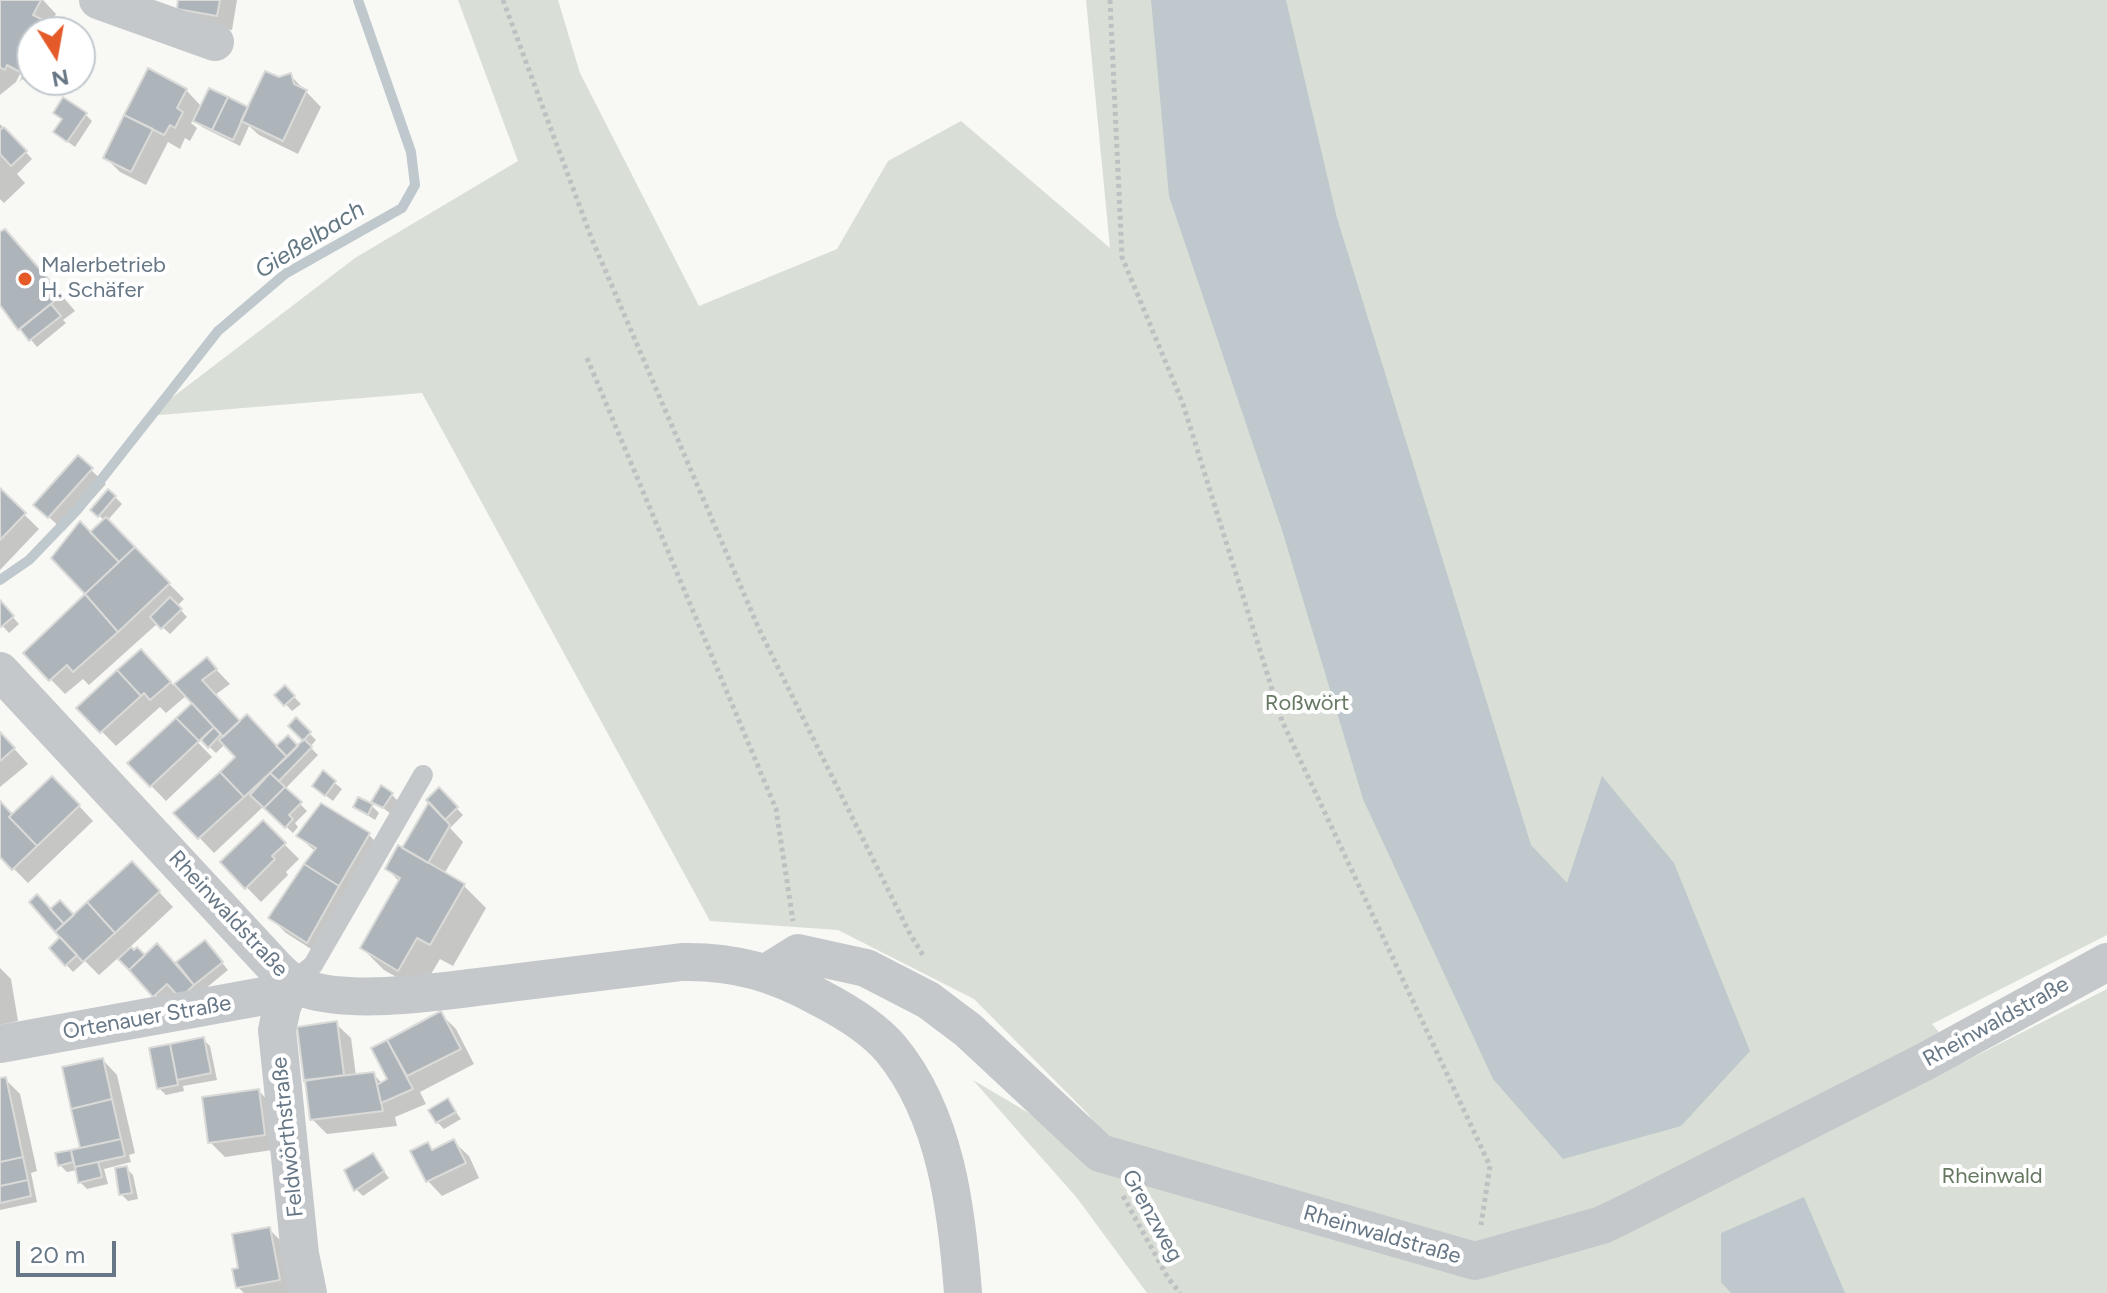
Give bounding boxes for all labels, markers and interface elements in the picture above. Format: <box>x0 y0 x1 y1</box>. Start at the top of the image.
north arrow <box>16 16 96 96</box>
text: N <box>49 63 71 93</box>
water label: Gießelbach <box>250 195 370 285</box>
place label: Malerbetrieb H. Schäfer <box>41 253 166 304</box>
marker: Malerbetrieb H. Schäfer <box>16 270 34 288</box>
park label: Roßwört <box>1265 691 1349 717</box>
street label: Rheinwaldstraße <box>163 845 293 983</box>
street label: Rheinwaldstraße <box>1918 971 2074 1073</box>
street label: Ortenauer Straße <box>61 990 233 1046</box>
street label: Feldwörthstraße <box>266 1056 310 1218</box>
park label: Rheinwald <box>1941 1164 2043 1190</box>
street label: Grenzweg <box>1116 1165 1188 1267</box>
street label: Rheinwaldstraße <box>1300 1200 1464 1270</box>
scale bar <box>20 1225 120 1275</box>
text: 20 m <box>30 1240 85 1269</box>

